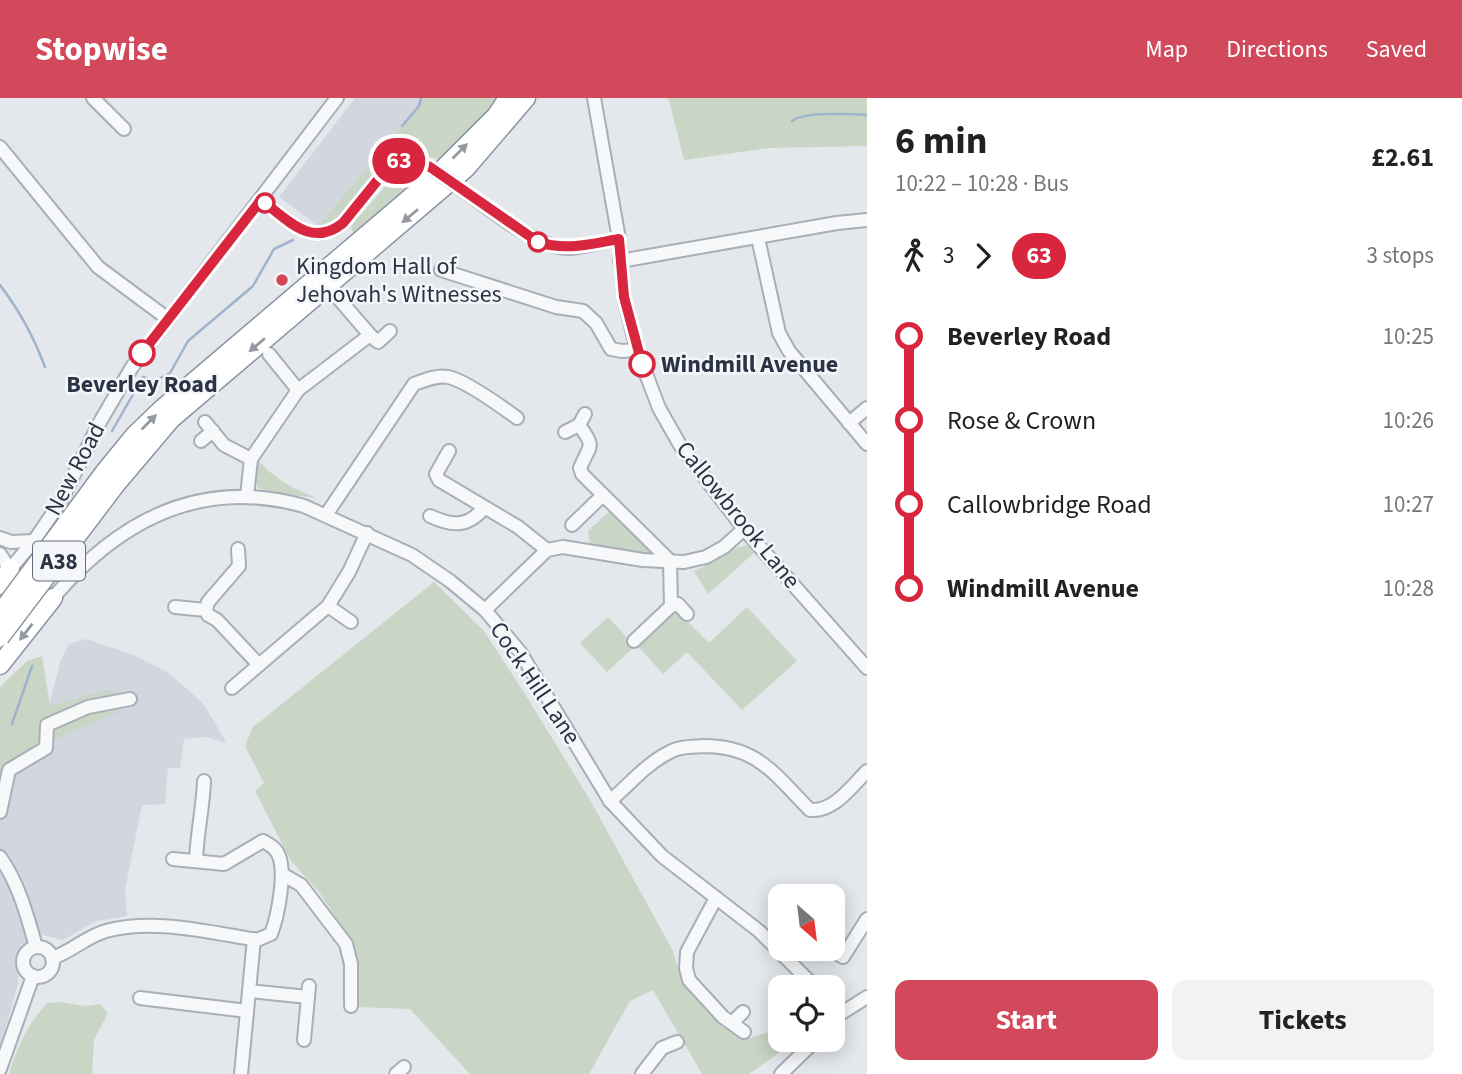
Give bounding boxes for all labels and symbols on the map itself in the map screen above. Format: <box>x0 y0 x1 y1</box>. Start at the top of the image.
line badge: 63 <box>368 138 430 184</box>
one-way arrow <box>451 144 468 160</box>
unlabelled marker <box>255 193 275 213</box>
one-way arrow <box>401 208 418 223</box>
unlabelled marker <box>528 232 548 252</box>
place label: Kingdom Hall of Jehovah's Witnesses <box>296 249 502 312</box>
marker: Kingdom Hall of Jehovah's Witnesses <box>274 272 290 288</box>
one-way arrow <box>248 337 265 352</box>
marker: Beverley Road <box>129 340 155 366</box>
place label: Windmill Avenue <box>661 347 838 382</box>
marker: Windmill Avenue <box>629 351 655 377</box>
place label: Beverley Road <box>66 367 218 402</box>
one-way arrow <box>140 413 157 430</box>
street label: New Road <box>36 416 114 522</box>
street label: Callowbrook Lane <box>667 434 809 596</box>
road number: A38 <box>33 542 85 580</box>
street label: Cock Hill Lane <box>481 614 589 752</box>
one-way arrow <box>19 622 34 640</box>
north arrow <box>768 884 845 961</box>

